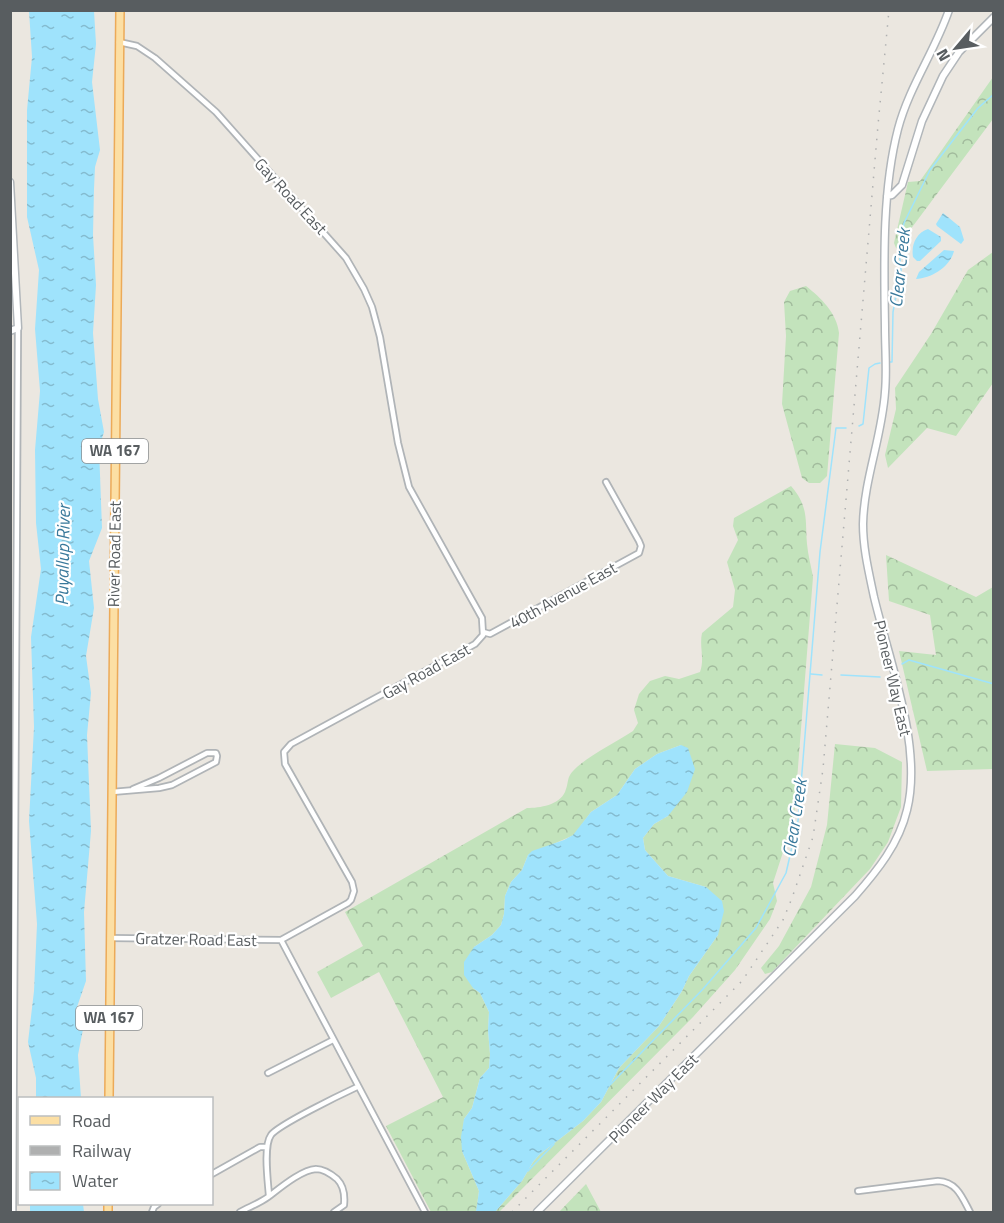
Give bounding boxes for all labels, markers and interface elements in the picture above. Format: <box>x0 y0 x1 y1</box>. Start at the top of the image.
north arrow <box>926 18 986 78</box>
text: N <box>930 45 956 66</box>
street label: Gay Road East <box>249 152 333 240</box>
water label: Clear Creek <box>882 225 917 309</box>
road number: WA 167 <box>82 439 148 463</box>
street label: River Road East <box>101 500 127 607</box>
water label: Puyallup River <box>48 502 77 606</box>
street label: 40th Avenue East <box>505 555 621 634</box>
street label: Pioneer Way East <box>868 618 918 739</box>
street label: Gay Road East <box>378 637 475 705</box>
water label: Clear Creek <box>775 775 814 859</box>
street label: Gratzer Road East <box>135 926 257 952</box>
road number: WA 167 <box>76 1006 142 1030</box>
street label: Pioneer Way East <box>603 1047 704 1148</box>
legend <box>18 1097 213 1205</box>
text: Road <box>72 1107 111 1134</box>
text: Railway <box>72 1137 132 1164</box>
text: Water <box>72 1167 118 1194</box>

